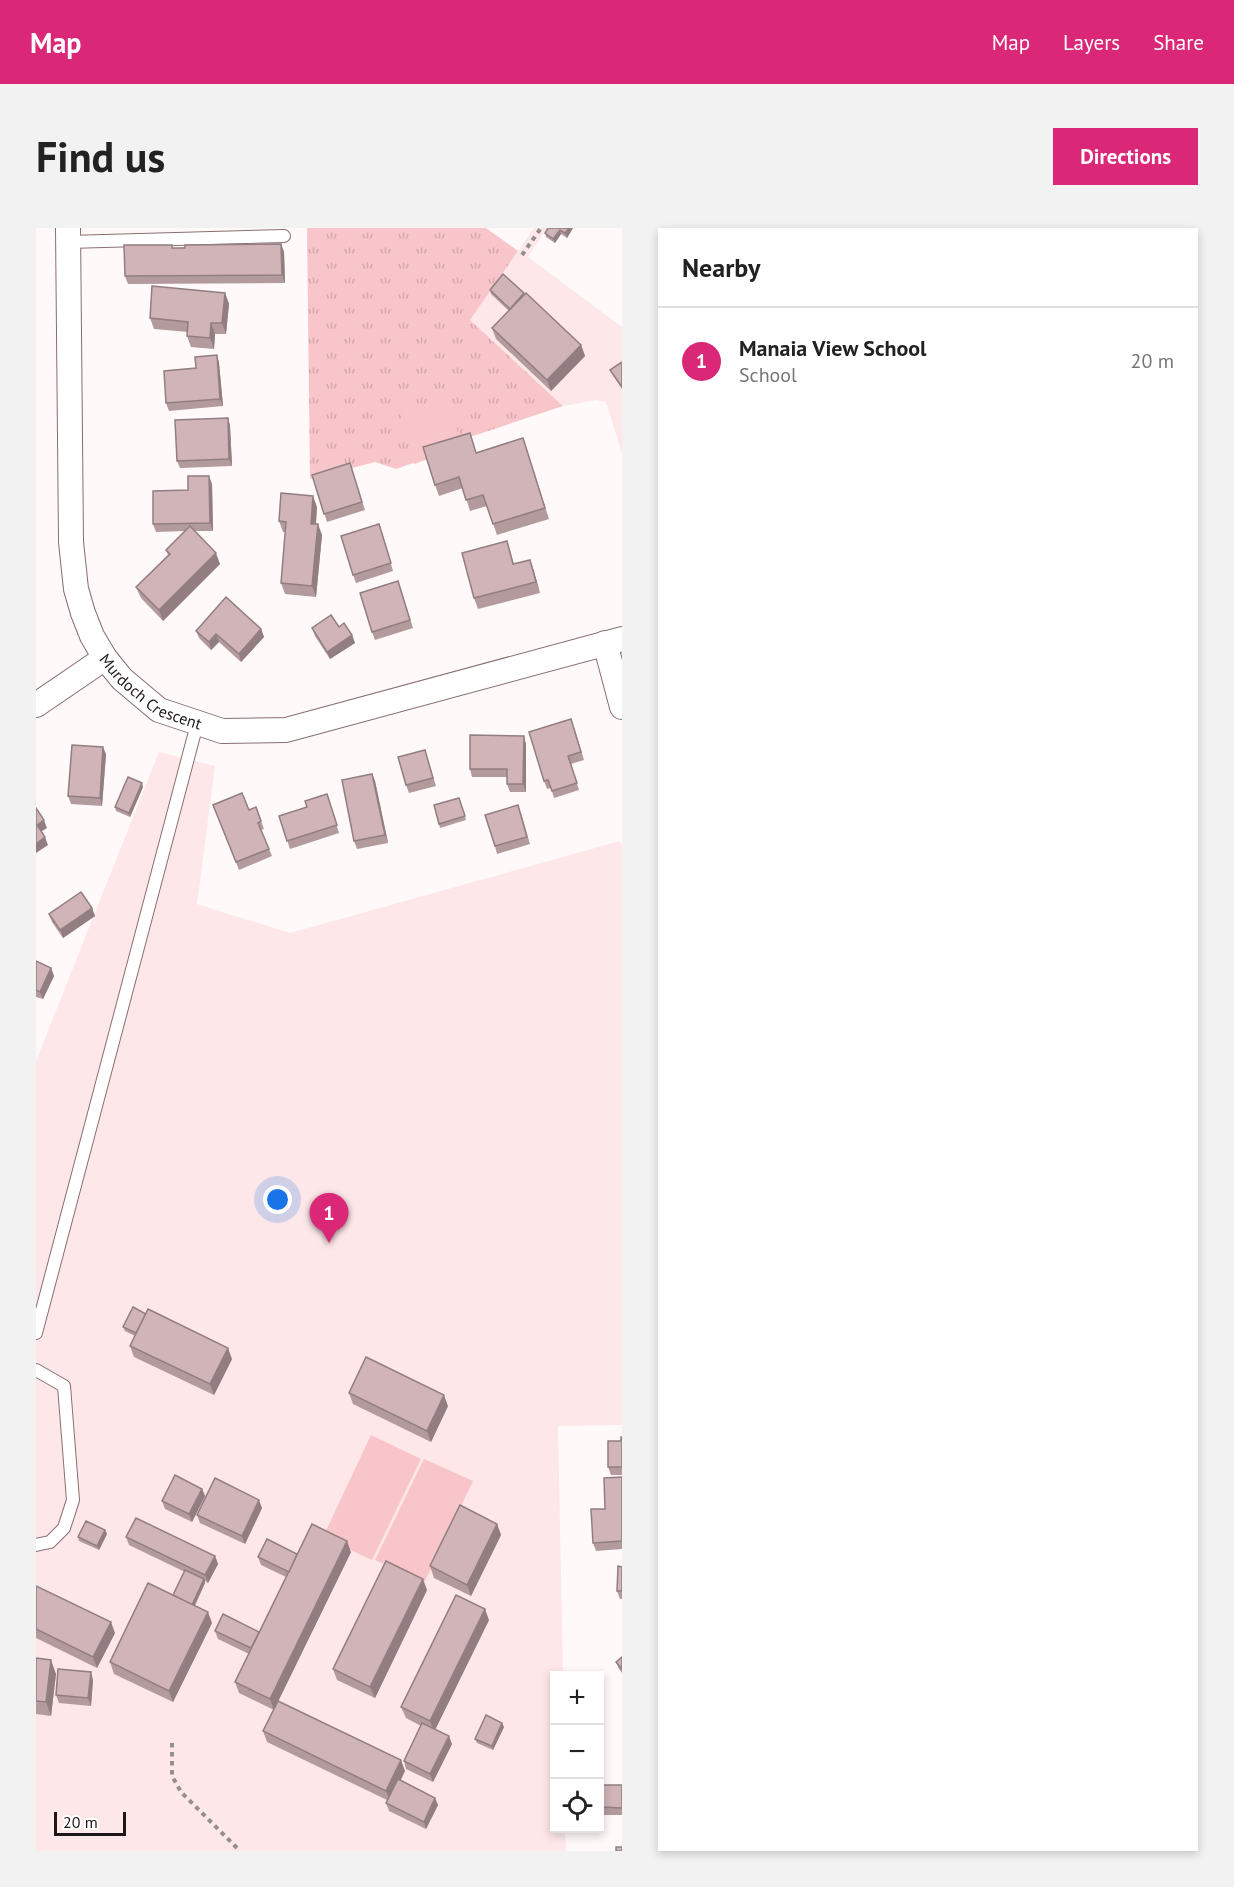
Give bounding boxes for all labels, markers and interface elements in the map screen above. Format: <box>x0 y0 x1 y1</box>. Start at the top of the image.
text: Map <box>30 24 81 61</box>
text: Map <box>992 29 1030 56</box>
text: Layers <box>1063 29 1120 56</box>
text: Share <box>1153 29 1204 56</box>
button: Directions <box>1053 128 1198 185</box>
text: Find us <box>36 129 165 184</box>
text: Nearby <box>682 251 760 284</box>
text: Manaia View School <box>739 334 927 362</box>
text: 1 <box>696 348 707 374</box>
text: 20 m <box>1131 348 1174 374</box>
text: School <box>739 362 797 388</box>
street label: Murdoch Crescent <box>95 650 205 734</box>
your location <box>263 1185 292 1214</box>
pin: 1 <box>310 1194 348 1243</box>
map controls <box>550 1671 604 1833</box>
button: + <box>550 1671 604 1725</box>
button: − <box>550 1725 604 1779</box>
button: locate <box>550 1779 604 1833</box>
scale bar <box>54 1809 126 1836</box>
text: 20 m <box>63 1812 98 1832</box>

